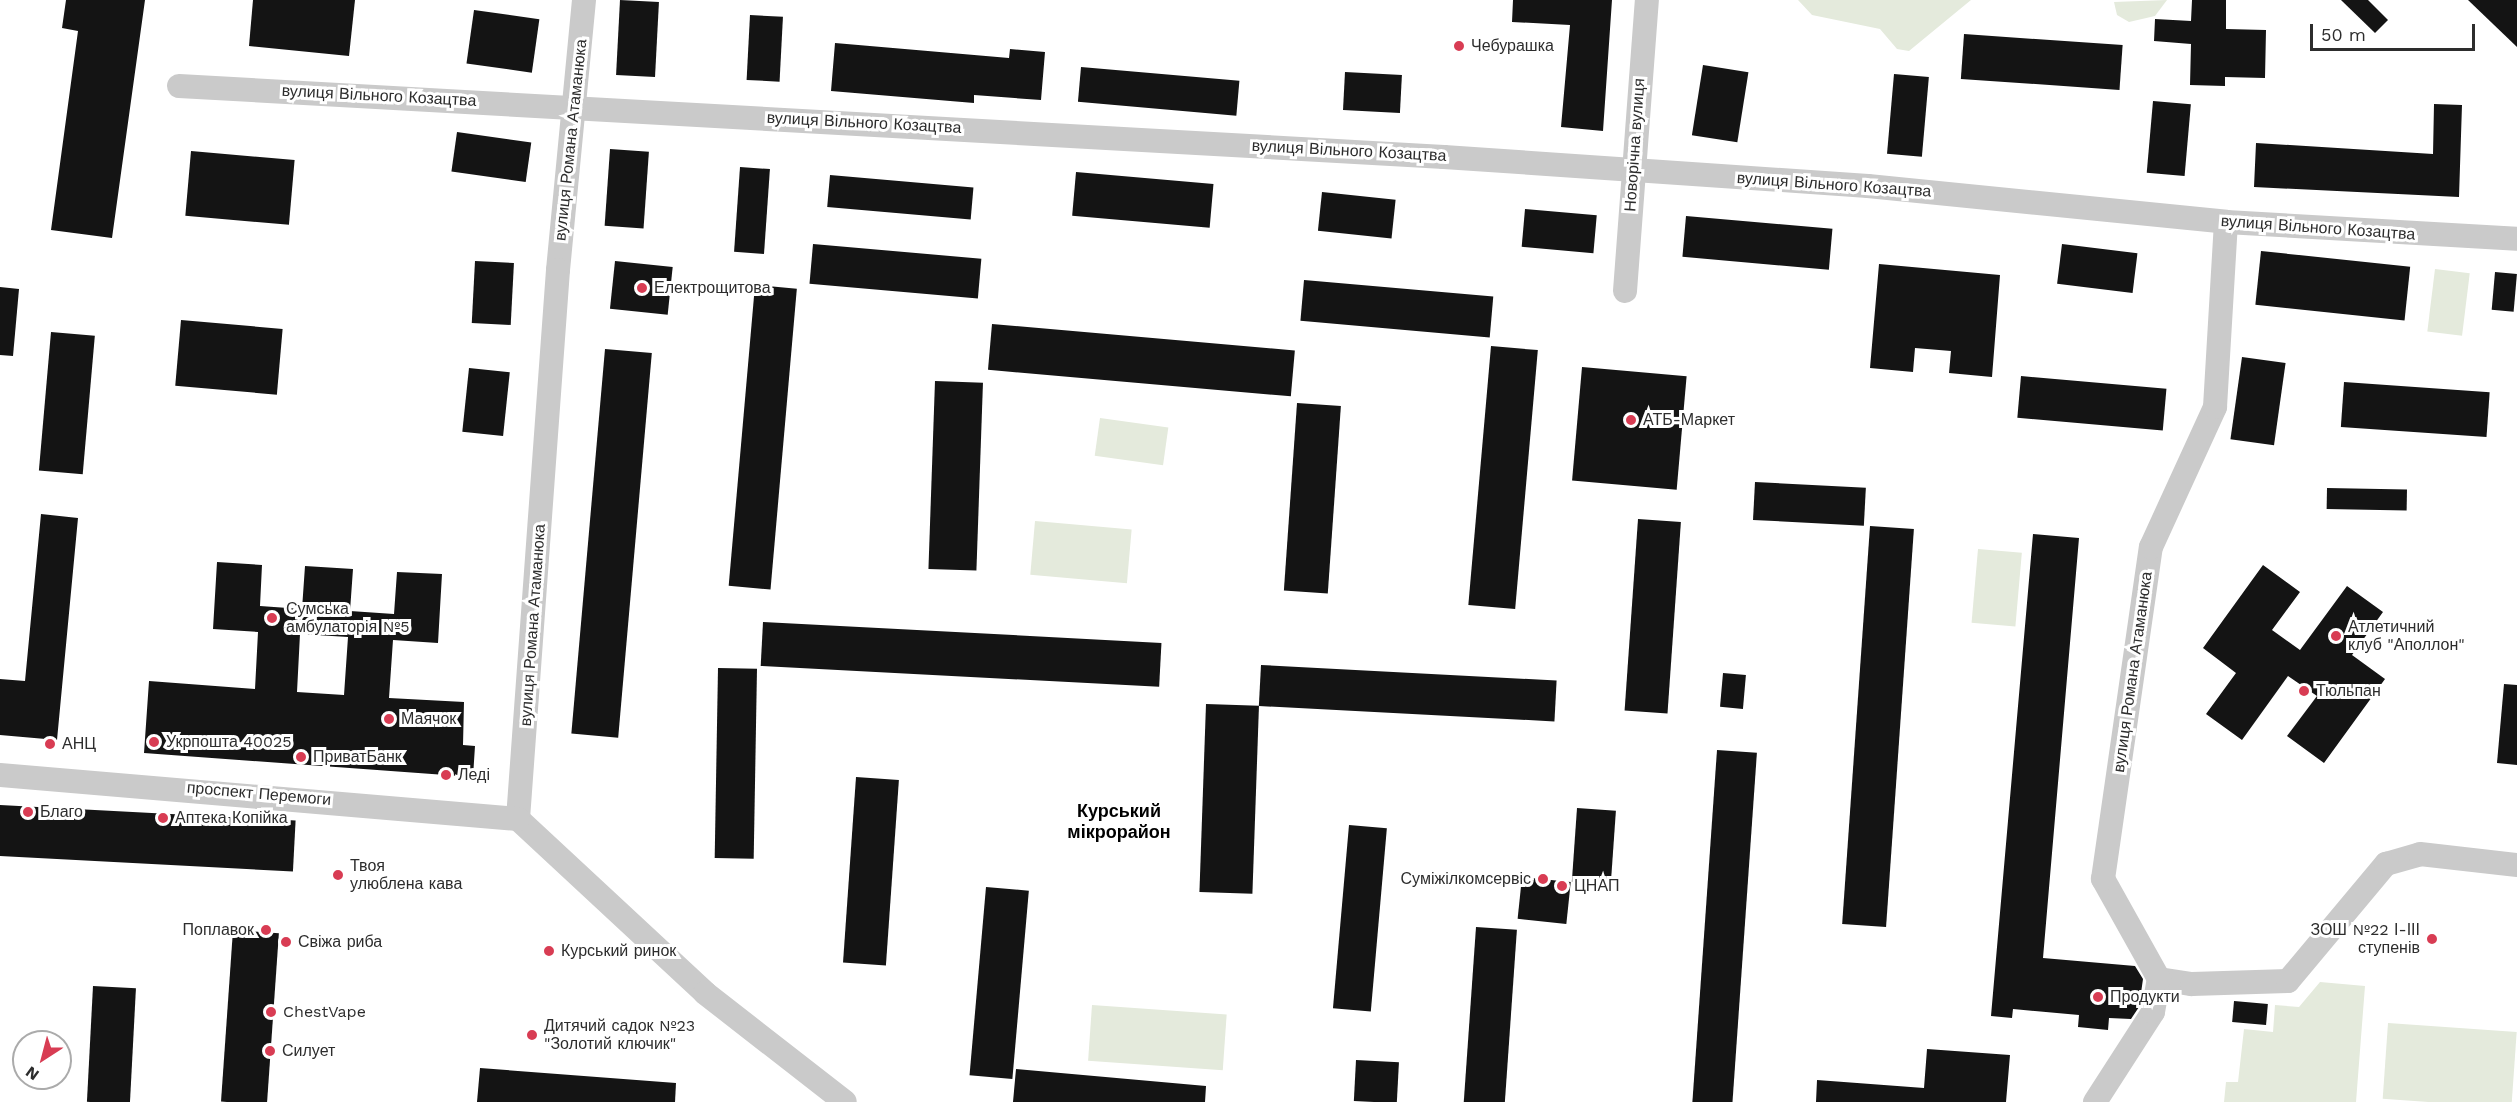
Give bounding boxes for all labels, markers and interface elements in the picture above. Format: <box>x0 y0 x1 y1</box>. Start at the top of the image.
scale bar <box>2313 12 2478 50</box>
text: 50 m <box>2321 24 2366 45</box>
place label: Чебурашка <box>1471 36 1554 56</box>
street label: вулиця Романа Атаманюка <box>551 38 591 242</box>
marker: Чебурашка <box>1452 39 1466 53</box>
street label: Новорічна вулиця <box>1621 78 1649 212</box>
street label: вулиця Вільного Козацтва <box>281 81 477 111</box>
street label: вулиця Вільного Козацтва <box>766 108 962 138</box>
street label: вулиця Вільного Козацтва <box>1251 136 1447 166</box>
street label: вулиця Вільного Козацтва <box>1736 169 1932 201</box>
street label: вулиця Вільного Козацтва <box>2220 212 2416 244</box>
place label: Електрощитова <box>654 278 771 298</box>
marker: Електрощитова <box>635 281 649 295</box>
place label: АТБ-Маркет <box>1643 410 1735 430</box>
marker: АТБ-Маркет <box>1624 413 1638 427</box>
street label: вулиця Романа Атаманюка <box>516 523 550 727</box>
street label: вулиця Романа Атаманюка <box>2109 570 2157 774</box>
place label: Сумська амбулаторія №5 <box>286 599 409 637</box>
marker: Сумська амбулаторія №5 <box>263 609 281 627</box>
place label: Атлетичний клуб "Аполлон" <box>2348 617 2465 655</box>
marker: Атлетичний клуб "Аполлон" <box>2329 629 2343 643</box>
place label: Тюльпан <box>2316 681 2381 701</box>
marker: Тюльпан <box>2297 684 2311 698</box>
place label: Маячок <box>401 709 456 729</box>
marker: Маячок <box>382 712 396 726</box>
place label: Укрпошта 40025 <box>166 732 292 752</box>
place label: АНЦ <box>62 734 96 754</box>
marker: Укрпошта 40025 <box>147 735 161 749</box>
marker: АНЦ <box>43 737 57 751</box>
place label: ПриватБанк <box>313 747 402 767</box>
marker: ПриватБанк <box>294 750 308 764</box>
place label: Леді <box>458 765 490 785</box>
marker: Леді <box>439 768 453 782</box>
street label: проспект Перемоги <box>186 778 332 810</box>
district label: Курський мікрорайон <box>1067 801 1171 844</box>
place label: Благо <box>40 802 83 822</box>
marker: Благо <box>21 805 35 819</box>
place label: Аптека Копійка <box>175 808 288 828</box>
marker: Аптека Копійка <box>156 811 170 825</box>
place label: Твоя улюблена кава <box>350 856 462 894</box>
marker: Твоя улюблена кава <box>331 868 345 882</box>
place label: Суміжілкомсервіс <box>1401 869 1531 889</box>
marker: Суміжілкомсервіс <box>1536 872 1550 886</box>
place label: ЦНАП <box>1574 876 1619 896</box>
marker: ЦНАП <box>1555 879 1569 893</box>
place label: Поплавок <box>182 920 254 940</box>
place label: ЗОШ №22 І-ІІІ ступенів <box>2310 920 2420 958</box>
marker: Поплавок <box>259 923 273 937</box>
place label: Свіжа риба <box>298 932 382 952</box>
marker: ЗОШ №22 І-ІІІ ступенів <box>2425 932 2439 946</box>
marker: Свіжа риба <box>279 935 293 949</box>
place label: Курський ринок <box>561 941 676 961</box>
marker: Курський ринок <box>542 944 556 958</box>
place label: Продукти <box>2110 987 2180 1007</box>
marker: Продукти <box>2091 990 2105 1004</box>
place label: ChestVape <box>283 1002 366 1022</box>
marker: ChestVape <box>264 1005 278 1019</box>
place label: Дитячий садок №23 "Золотий ключик" <box>544 1016 695 1054</box>
marker: Дитячий садок №23 "Золотий ключик" <box>525 1028 539 1042</box>
north arrow <box>12 1030 72 1090</box>
place label: Силует <box>282 1041 335 1061</box>
marker: Силует <box>263 1044 277 1058</box>
text: N <box>22 1062 43 1085</box>

